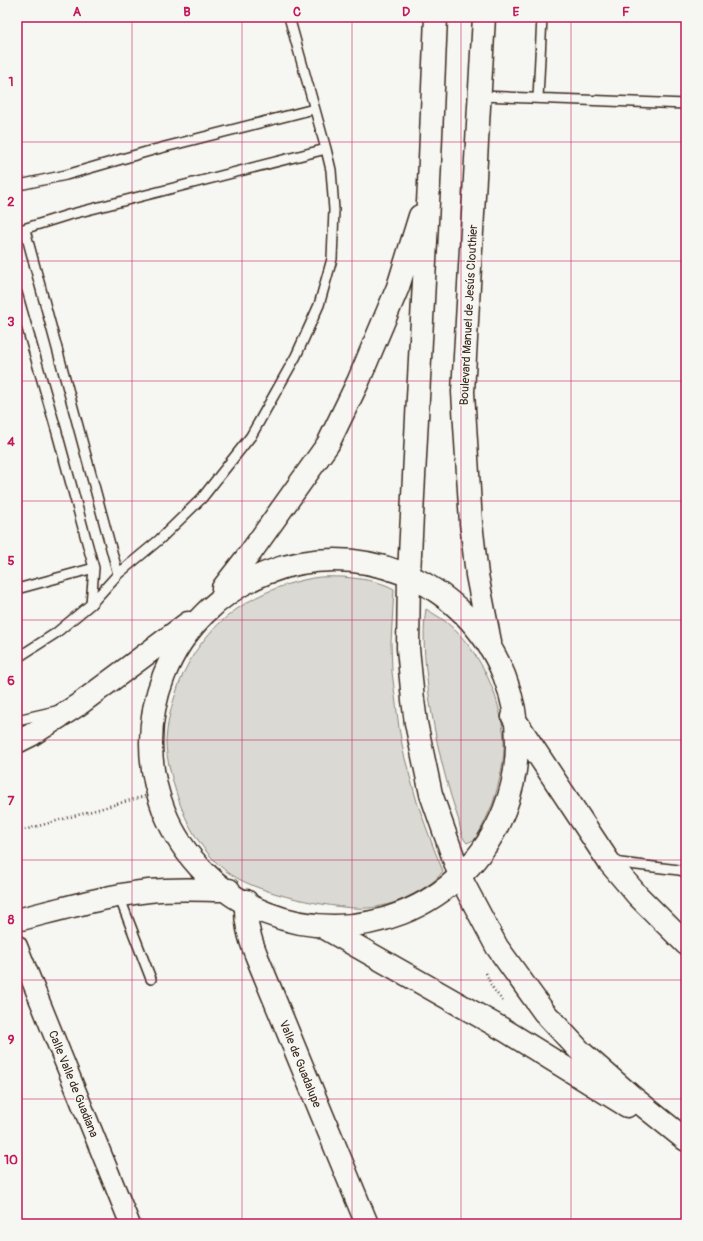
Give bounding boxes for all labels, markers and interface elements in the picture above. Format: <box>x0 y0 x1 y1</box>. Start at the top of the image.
text: A <box>73 4 82 20</box>
text: B <box>183 4 191 20</box>
text: C <box>293 4 301 20</box>
text: D <box>402 4 410 20</box>
text: E <box>513 4 520 20</box>
text: F <box>622 4 630 20</box>
text: 1 <box>8 74 14 90</box>
text: 2 <box>7 194 15 210</box>
street label: Boulevard Manuel de Jesús Clouthier <box>457 224 481 406</box>
text: 3 <box>7 314 15 330</box>
text: 4 <box>7 434 15 450</box>
text: 5 <box>7 553 15 569</box>
text: 6 <box>7 673 15 689</box>
text: 7 <box>8 793 15 809</box>
text: 8 <box>8 912 15 928</box>
street label: Valle de Guadalupe <box>276 1018 324 1110</box>
street label: Calle Valle de Guadiana <box>45 1028 101 1140</box>
text: 9 <box>8 1032 15 1048</box>
text: 10 <box>4 1152 18 1168</box>

